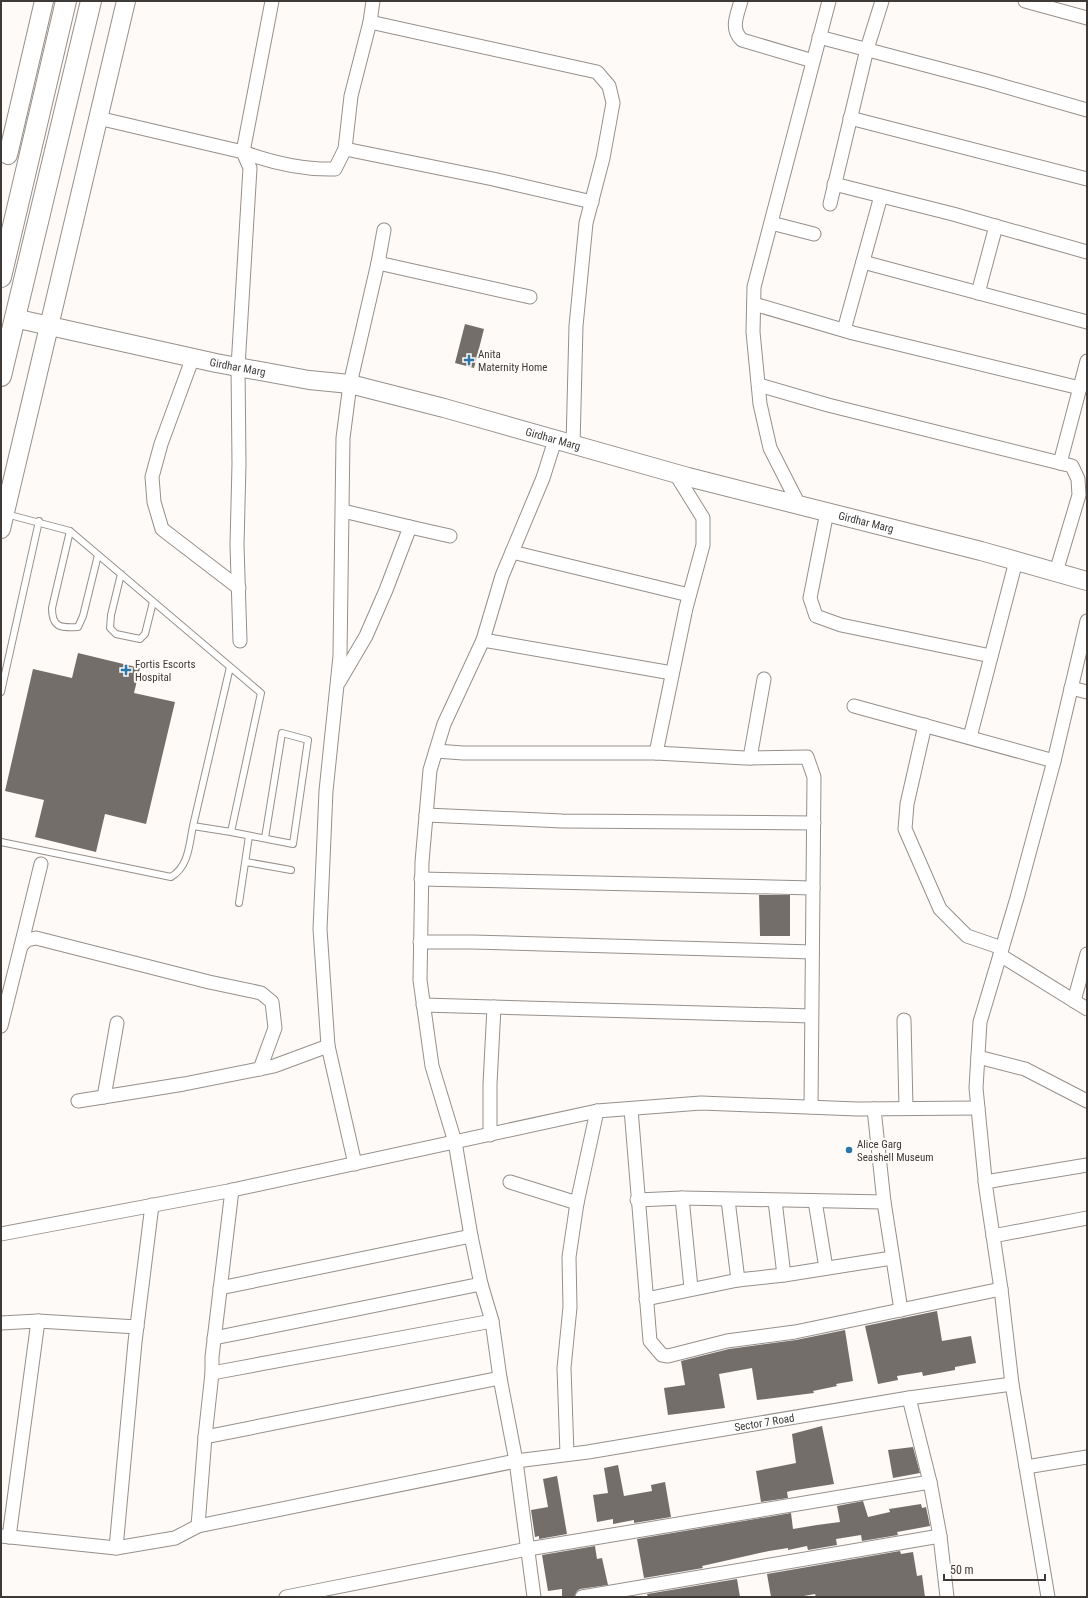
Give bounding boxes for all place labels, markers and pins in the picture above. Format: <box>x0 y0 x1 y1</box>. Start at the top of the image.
place label: Anita Maternity Home <box>478 348 547 374</box>
marker: Anita Maternity Home <box>463 354 475 366</box>
place label: Fortis Escorts Hospital <box>135 658 196 684</box>
marker: Fortis Escorts Hospital <box>120 664 132 676</box>
place label: Alice Garg Seashell Museum <box>857 1138 934 1164</box>
marker: Alice Garg Seashell Museum <box>844 1145 854 1155</box>

